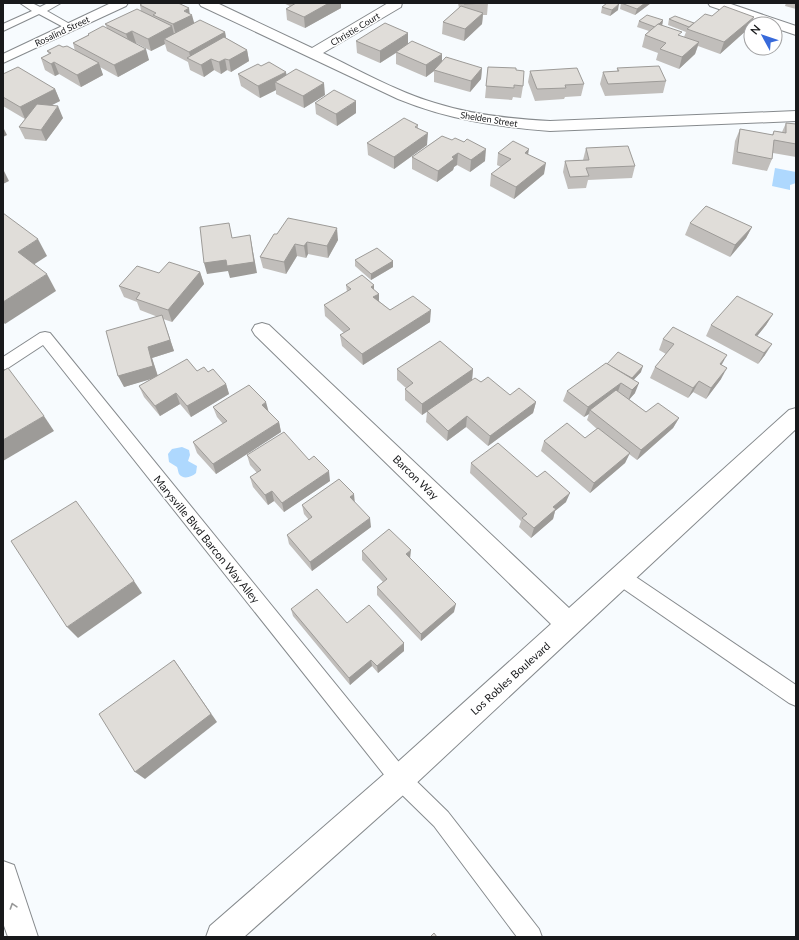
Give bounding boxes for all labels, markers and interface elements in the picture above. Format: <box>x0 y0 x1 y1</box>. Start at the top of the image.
street label: Christie Court <box>328 10 382 48</box>
street label: Rosalind Street <box>33 13 92 48</box>
north arrow <box>743 16 783 56</box>
text: N <box>747 22 763 37</box>
street label: Shelden Street <box>460 109 519 129</box>
street label: Barcon Way <box>391 452 442 502</box>
street label: Marysville Blvd Barcon Way Alley <box>151 473 263 606</box>
street label: Los Robles Boulevard <box>468 639 552 717</box>
one-way arrow <box>9 903 18 910</box>

